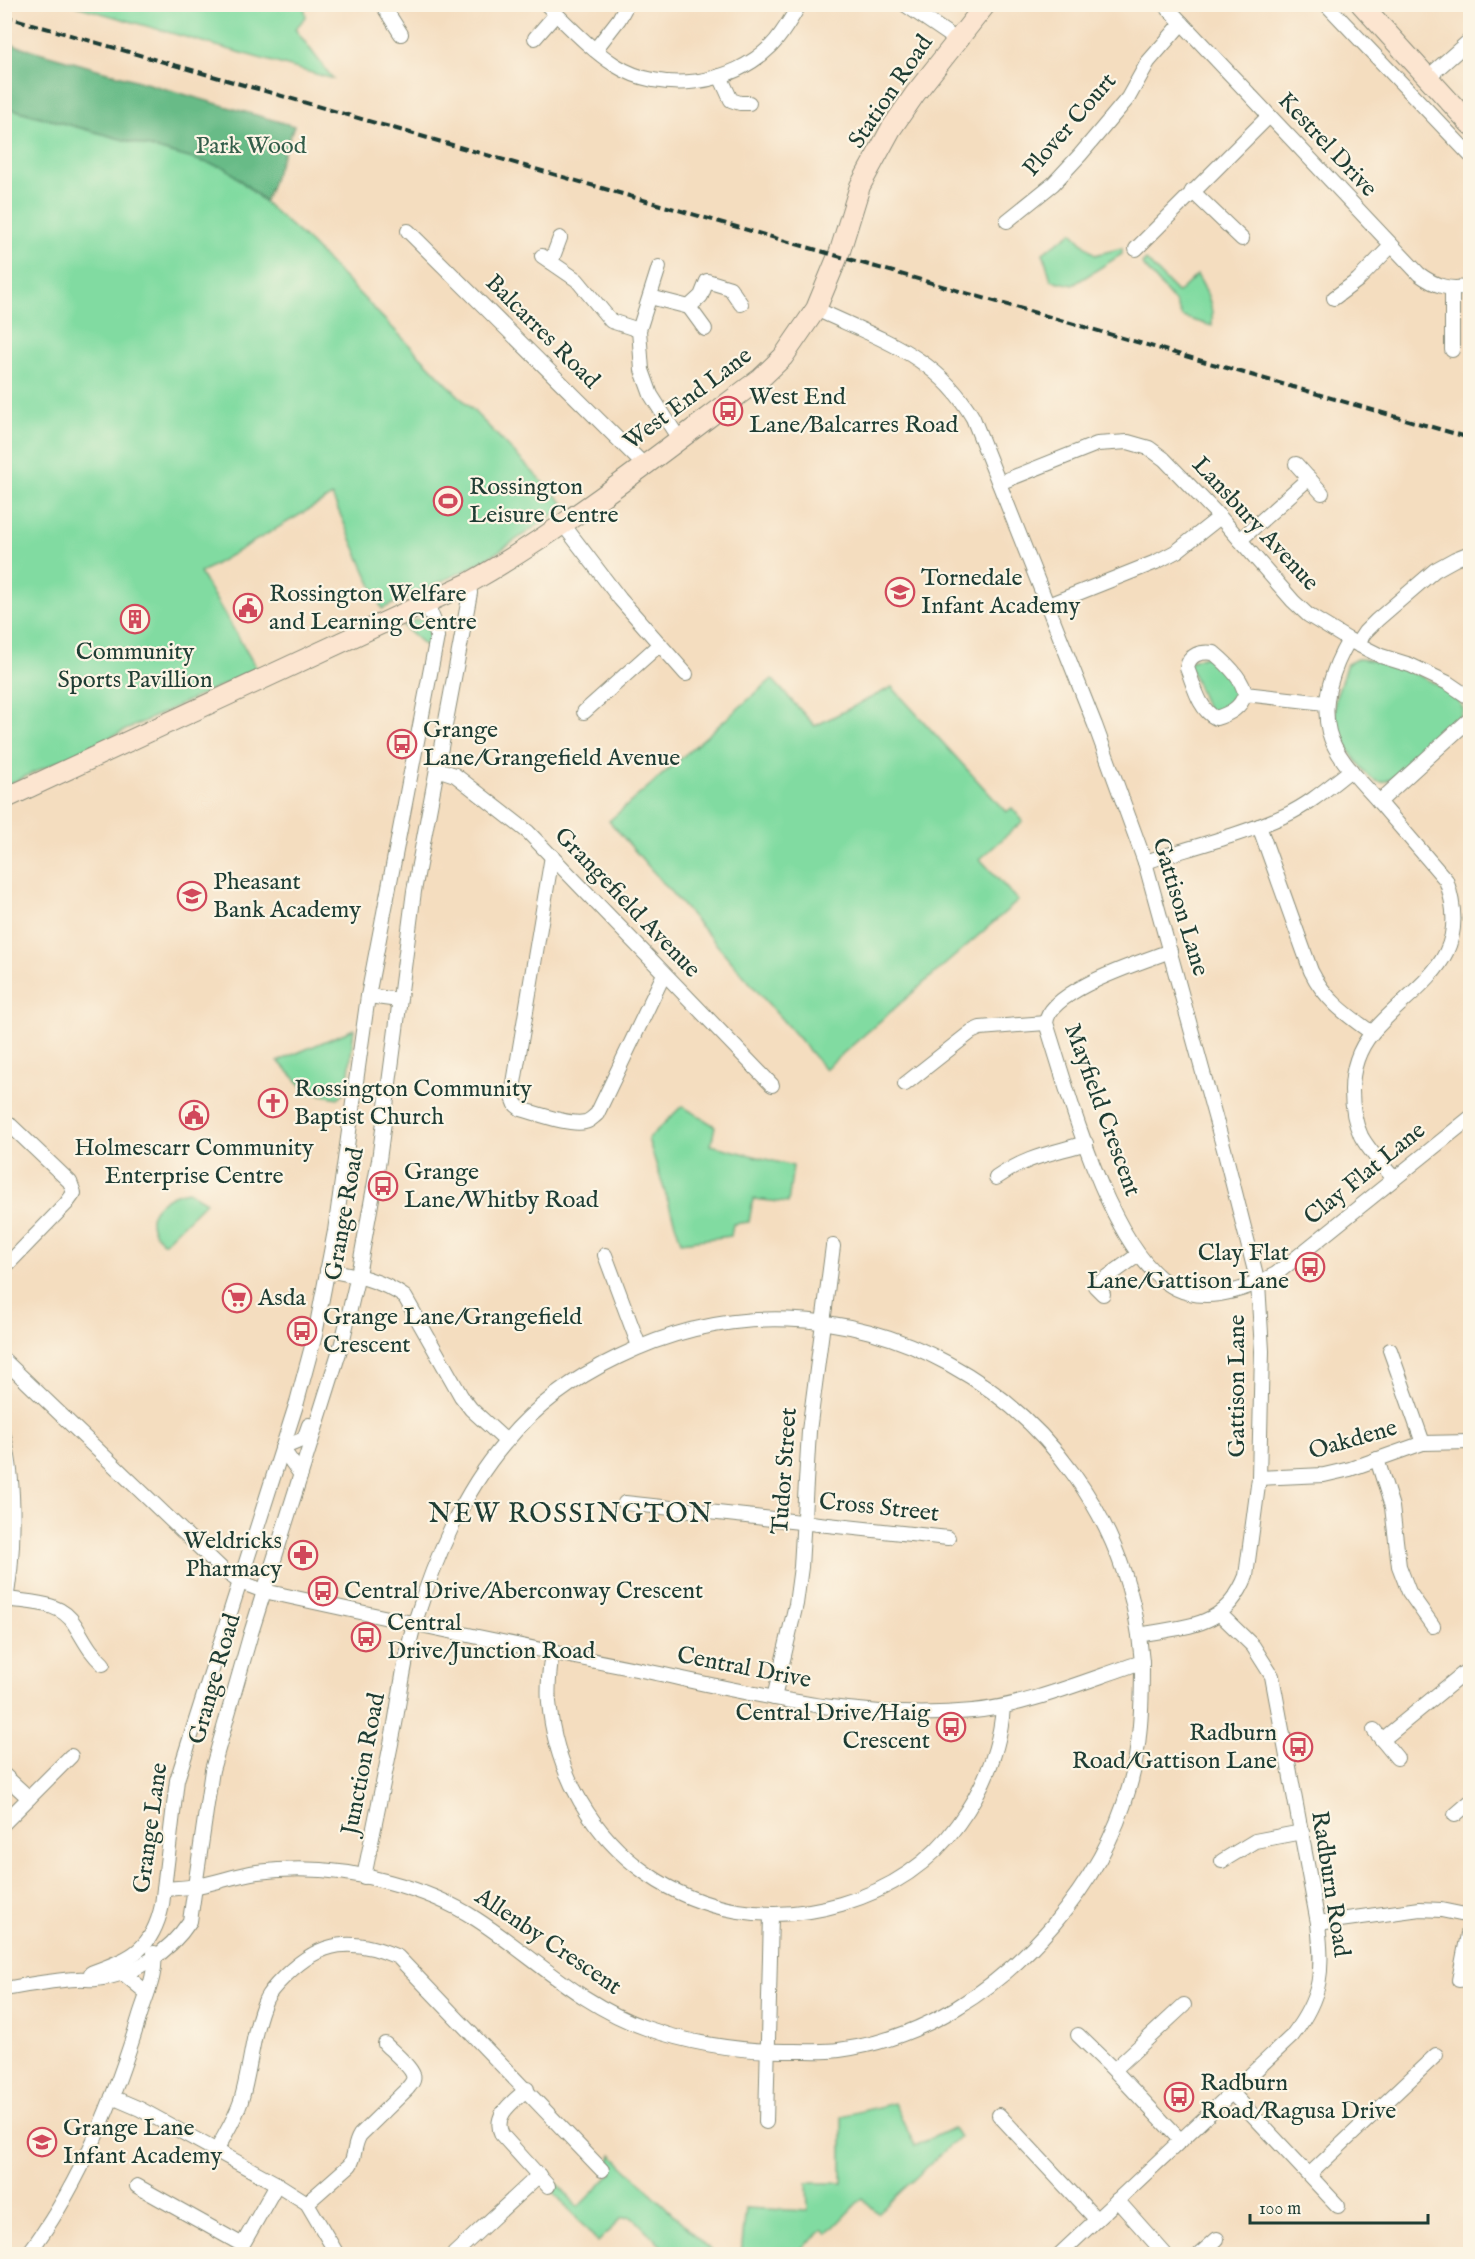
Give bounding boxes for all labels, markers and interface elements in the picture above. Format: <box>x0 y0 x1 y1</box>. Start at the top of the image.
street label: Station Road <box>842 29 940 155</box>
street label: Plover Court <box>1016 66 1124 184</box>
street label: Kestrel Drive <box>1270 86 1384 204</box>
park label: Park Wood <box>195 131 307 162</box>
street label: Balcarres Road <box>478 268 606 396</box>
street label: West End Lane <box>617 340 759 458</box>
place label: West End Lane/Balcarres Road <box>749 382 959 441</box>
bus stop icon: West End Lane/Balcarres Road <box>712 395 744 427</box>
street label: Lansbury Avenue <box>1185 450 1325 598</box>
place label: Rossington Leisure Centre <box>469 472 619 531</box>
sports icon: Rossington Leisure Centre <box>432 485 464 517</box>
place label: Tornedale Infant Academy <box>921 563 1080 622</box>
school or university icon: Tornedale Infant Academy <box>884 576 916 608</box>
place label: Rossington Welfare and Learning Centre <box>269 579 477 638</box>
public building icon: Rossington Welfare and Learning Centre <box>232 592 264 624</box>
building icon: Community Sports Pavillion <box>119 603 151 635</box>
place label: Community Sports Pavillion <box>58 637 213 696</box>
place label: Grange Lane/Grangefield Avenue <box>423 715 680 774</box>
bus stop icon: Grange Lane/Grangefield Avenue <box>386 728 418 760</box>
street label: Grangefield Avenue <box>547 821 707 985</box>
street label: Gattison Lane <box>1144 834 1216 980</box>
place label: Pheasant Bank Academy <box>213 867 361 926</box>
school or university icon: Pheasant Bank Academy <box>176 880 208 912</box>
street label: Mayfield Crescent <box>1056 1019 1148 1201</box>
place label: Rossington Community Baptist Church <box>294 1074 532 1133</box>
church icon: Rossington Community Baptist Church <box>257 1087 289 1119</box>
public building icon: Holmescarr Community Enterprise Centre <box>178 1099 210 1131</box>
street label: Clay Flat Lane <box>1298 1115 1432 1233</box>
place label: Holmescarr Community Enterprise Centre <box>74 1133 314 1192</box>
street label: Grange Road <box>318 1145 372 1283</box>
place label: Grange Lane/Whitby Road <box>404 1157 599 1216</box>
bus stop icon: Grange Lane/Whitby Road <box>367 1170 399 1202</box>
place label: Clay Flat Lane/Gattison Lane <box>1087 1238 1289 1297</box>
bus stop icon: Clay Flat Lane/Gattison Lane <box>1294 1251 1326 1283</box>
supermarket icon: Asda <box>221 1282 253 1314</box>
place label: Asda <box>257 1283 306 1314</box>
place label: Grange Lane/Grangefield Crescent <box>323 1302 582 1361</box>
bus stop icon: Grange Lane/Grangefield Crescent <box>286 1315 318 1347</box>
street label: Gattison Lane <box>1222 1315 1253 1457</box>
street label: Tudor Street <box>765 1406 805 1536</box>
street label: Oakdene <box>1305 1413 1401 1467</box>
street label: Cross Street <box>817 1486 941 1530</box>
district label: NEW ROSSINGTON <box>428 1498 714 1532</box>
place label: Weldricks Pharmacy <box>183 1526 282 1585</box>
pharmacy icon: Weldricks Pharmacy <box>287 1539 319 1571</box>
bus stop icon: Central Drive/Aberconway Crescent <box>307 1575 339 1607</box>
place label: Central Drive/Aberconway Crescent <box>344 1576 703 1607</box>
place label: Central Drive/Junction Road <box>387 1608 596 1667</box>
street label: Grange Road <box>182 1610 248 1748</box>
bus stop icon: Central Drive/Junction Road <box>350 1621 382 1653</box>
street label: Central Drive <box>674 1640 814 1696</box>
street label: Junction Road <box>334 1690 393 1841</box>
place label: Central Drive/Haig Crescent <box>735 1698 931 1757</box>
bus stop icon: Central Drive/Haig Crescent <box>935 1711 967 1743</box>
place label: Radburn Road/Gattison Lane <box>1072 1718 1277 1777</box>
bus stop icon: Radburn Road/Gattison Lane <box>1282 1731 1314 1763</box>
street label: Grange Lane <box>126 1761 176 1895</box>
street label: Radburn Road <box>1303 1809 1357 1959</box>
street label: Allenby Crescent <box>468 1881 627 2002</box>
place label: Radburn Road/Ragusa Drive <box>1200 2068 1396 2127</box>
bus stop icon: Radburn Road/Ragusa Drive <box>1163 2081 1195 2113</box>
place label: Grange Lane Infant Academy <box>63 2113 222 2172</box>
school or university icon: Grange Lane Infant Academy <box>26 2126 58 2158</box>
scale bar <box>1250 2187 1428 2225</box>
text: 100 m <box>1259 2198 1301 2221</box>

